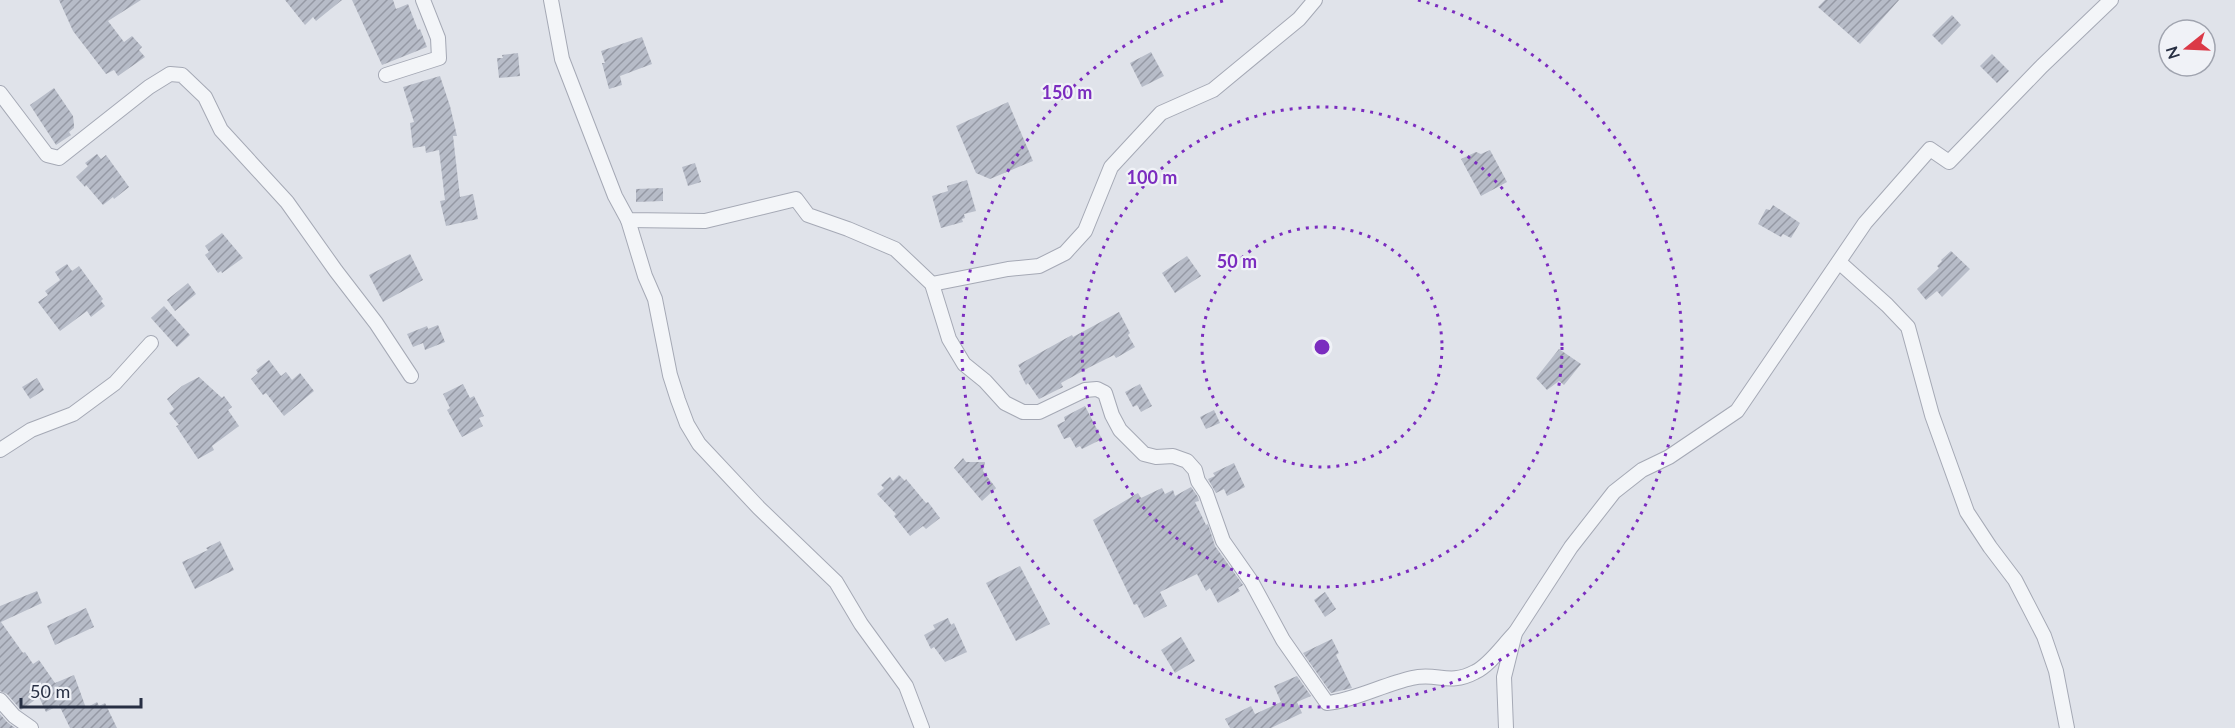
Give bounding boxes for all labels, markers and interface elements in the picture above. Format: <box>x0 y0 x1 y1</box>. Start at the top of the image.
north arrow <box>2157 18 2217 78</box>
text: N <box>2161 44 2183 62</box>
text: 150 m <box>1042 81 1092 103</box>
text: 100 m <box>1127 166 1177 188</box>
text: 50 m <box>1217 250 1257 272</box>
centre of rings <box>1312 337 1332 357</box>
scale bar <box>21 671 141 709</box>
text: 50 m <box>30 680 70 702</box>

